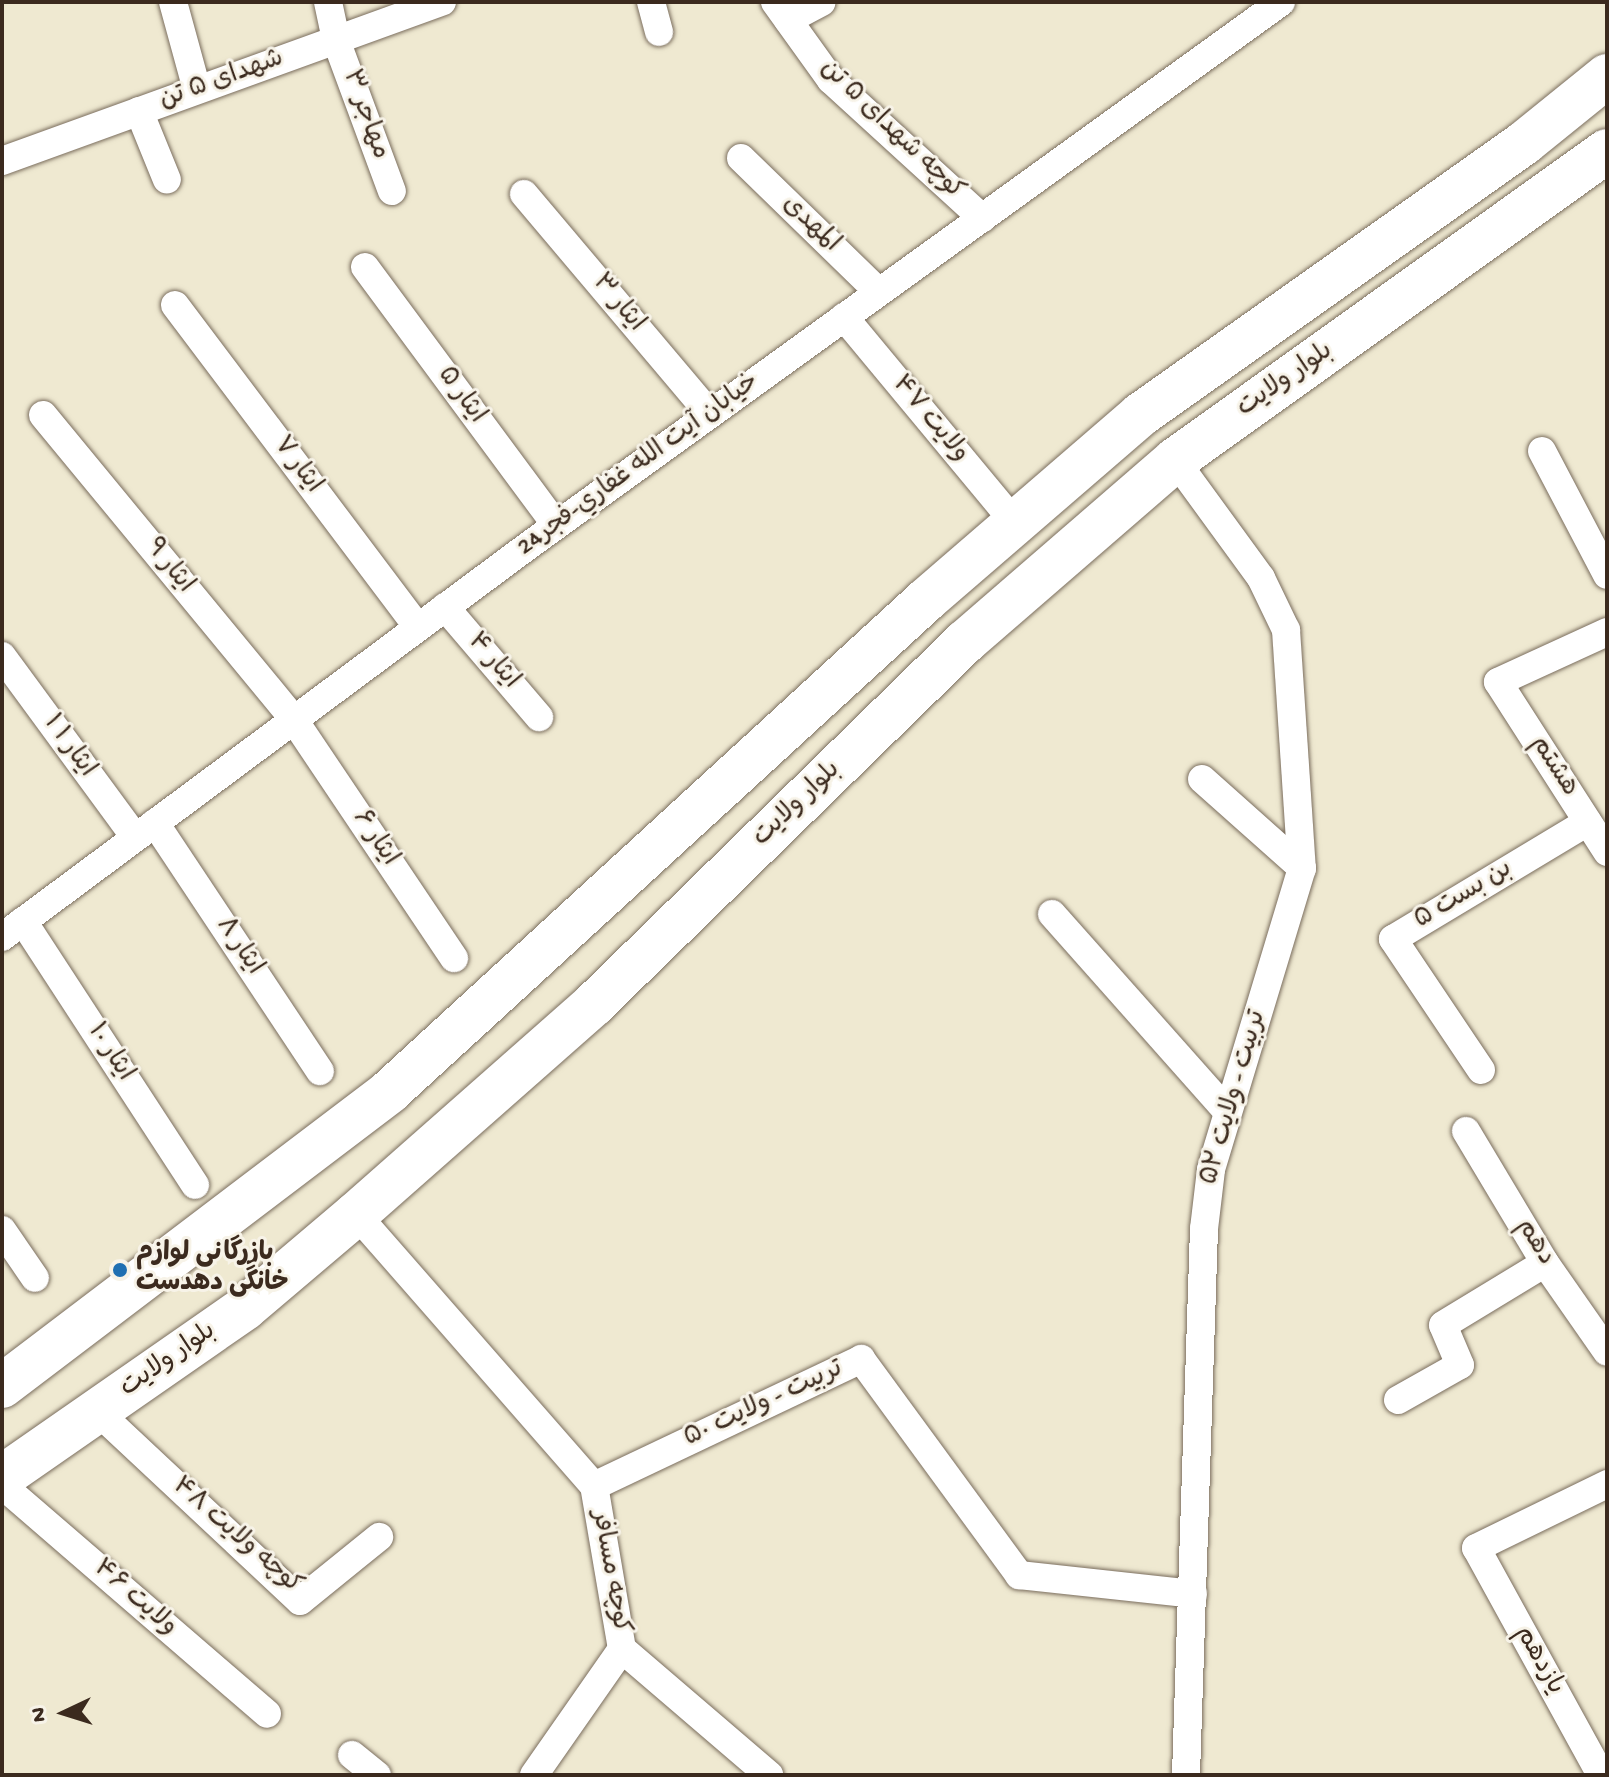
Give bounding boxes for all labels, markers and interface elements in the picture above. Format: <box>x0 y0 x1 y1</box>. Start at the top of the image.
street label: شهدای ۵ تن <box>156 44 288 118</box>
street label: کوچه شهدای ۵ تن <box>812 54 970 208</box>
street label: مهاجر ۳ <box>333 66 395 164</box>
street label: المهدی <box>774 190 846 260</box>
street label: ایثار ۳ <box>584 269 650 339</box>
street label: بلوار ولایت <box>1232 337 1340 425</box>
street label: ایثار ۵ <box>429 361 491 431</box>
street label: خيابان آيت الله غفاري-فجر24 <box>512 368 766 564</box>
street label: ولایت ۴۷ <box>884 370 974 470</box>
street label: ایثار ۷ <box>265 431 327 501</box>
street label: ایثار ۹ <box>137 533 199 601</box>
street label: ایثار ۴ <box>459 627 525 697</box>
street label: ایثار ۱ ۱ <box>35 710 101 784</box>
street label: هشتم <box>1522 731 1584 803</box>
street label: بلوار ولایت <box>748 756 848 854</box>
street label: ایثار ۶ <box>344 805 404 873</box>
street label: بن بست ۵ <box>1409 855 1519 937</box>
street label: ایثار ۸ <box>207 912 269 982</box>
street label: تربیت - ولایت ۵۲ <box>1195 1007 1275 1189</box>
street label: ایثار ۱۰ <box>79 1018 139 1088</box>
street label: دهم <box>1508 1214 1560 1272</box>
place label: بازرگانی لوازم خانگی دهدست <box>136 1239 289 1300</box>
marker: بازرگانی لوازم خانگی دهدست <box>111 1261 129 1279</box>
street label: بلوار ولایت <box>115 1317 223 1405</box>
street label: تربیت - ولایت ۵۰ <box>680 1355 848 1455</box>
street label: کوچه ولایت ۴۸ <box>164 1472 308 1602</box>
street label: کوچه مسافر <box>583 1508 635 1636</box>
street label: ولایت ۴۶ <box>86 1554 182 1644</box>
street label: یازدهم <box>1507 1621 1569 1701</box>
north arrow <box>24 1673 104 1753</box>
text: N <box>27 1707 54 1723</box>

